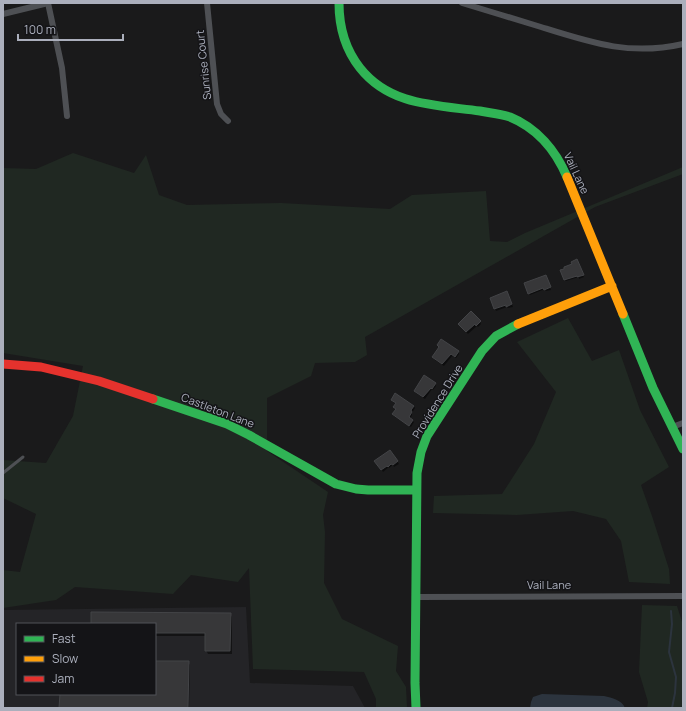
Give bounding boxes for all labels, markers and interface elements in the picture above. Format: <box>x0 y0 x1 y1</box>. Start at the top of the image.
scale bar <box>18 16 123 42</box>
text: 100 m <box>24 21 56 38</box>
street label: Sunrise Court <box>192 29 214 101</box>
street label: Vail Lane <box>561 150 593 197</box>
street label: Providence Drive <box>408 361 466 441</box>
street label: Castleton Lane <box>179 389 257 431</box>
street label: Vail Lane <box>527 577 572 592</box>
legend <box>16 623 156 695</box>
text: Fast <box>52 630 76 647</box>
text: Slow <box>52 650 78 667</box>
text: Jam <box>52 670 74 687</box>

